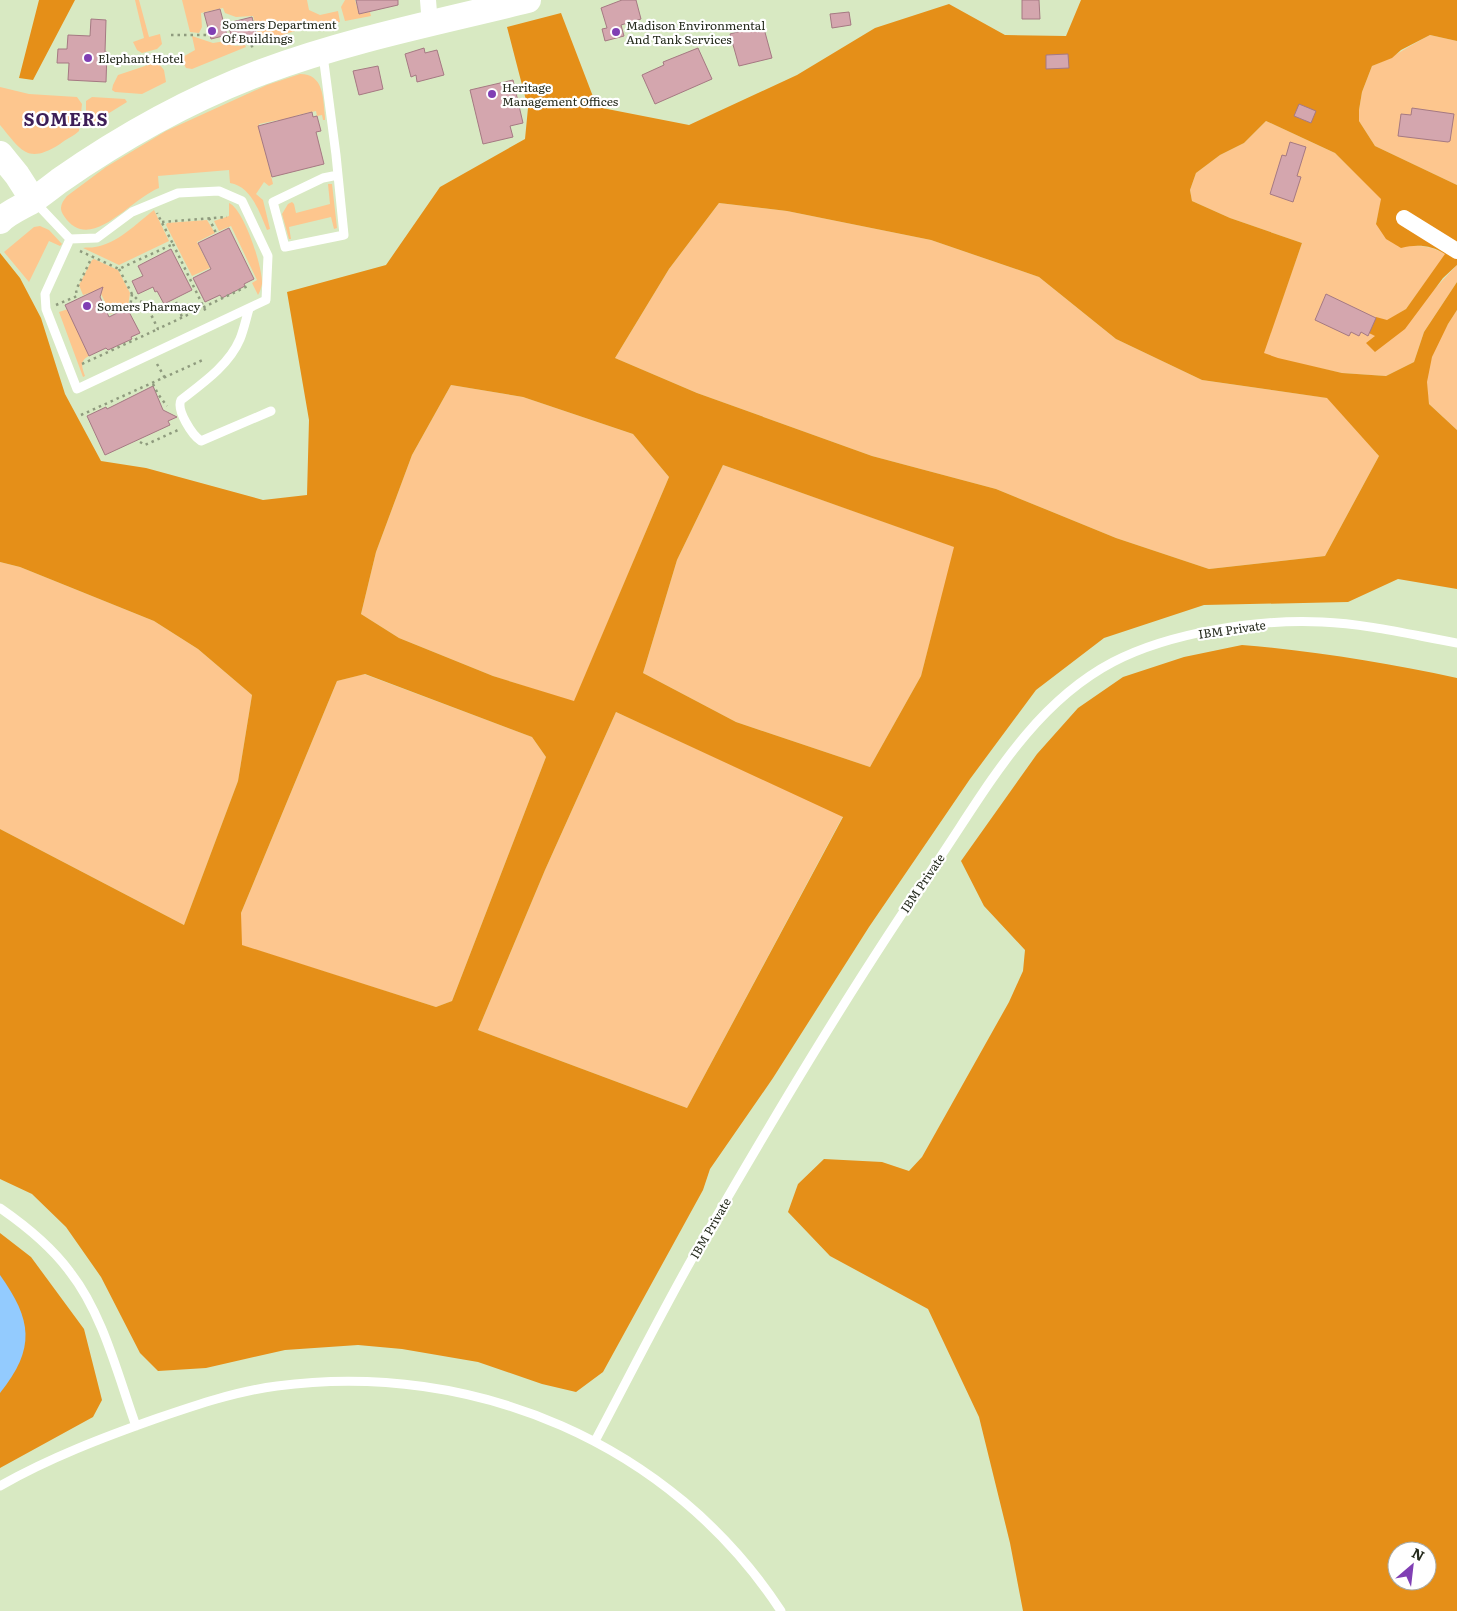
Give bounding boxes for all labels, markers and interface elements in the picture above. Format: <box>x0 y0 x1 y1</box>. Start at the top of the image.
place label: Somers Department Of Buildings <box>222 15 337 47</box>
place label: Madison Environmental And Tank Services <box>626 16 765 48</box>
marker: Somers Department Of Buildings <box>206 25 218 37</box>
marker: Madison Environmental And Tank Services <box>610 26 622 38</box>
place label: Elephant Hotel <box>98 49 184 67</box>
marker: Elephant Hotel <box>82 52 94 64</box>
place label: Heritage Management Offices <box>502 78 619 110</box>
marker: Heritage Management Offices <box>486 88 498 100</box>
district label: SOMERS <box>24 105 108 132</box>
place label: Somers Pharmacy <box>97 297 200 315</box>
marker: Somers Pharmacy <box>81 300 93 312</box>
street label: IBM Private <box>1197 615 1267 643</box>
street label: IBM Private <box>896 850 948 916</box>
street label: IBM Private <box>685 1194 735 1262</box>
north arrow <box>1387 1541 1437 1591</box>
text: N <box>1409 1542 1429 1565</box>

